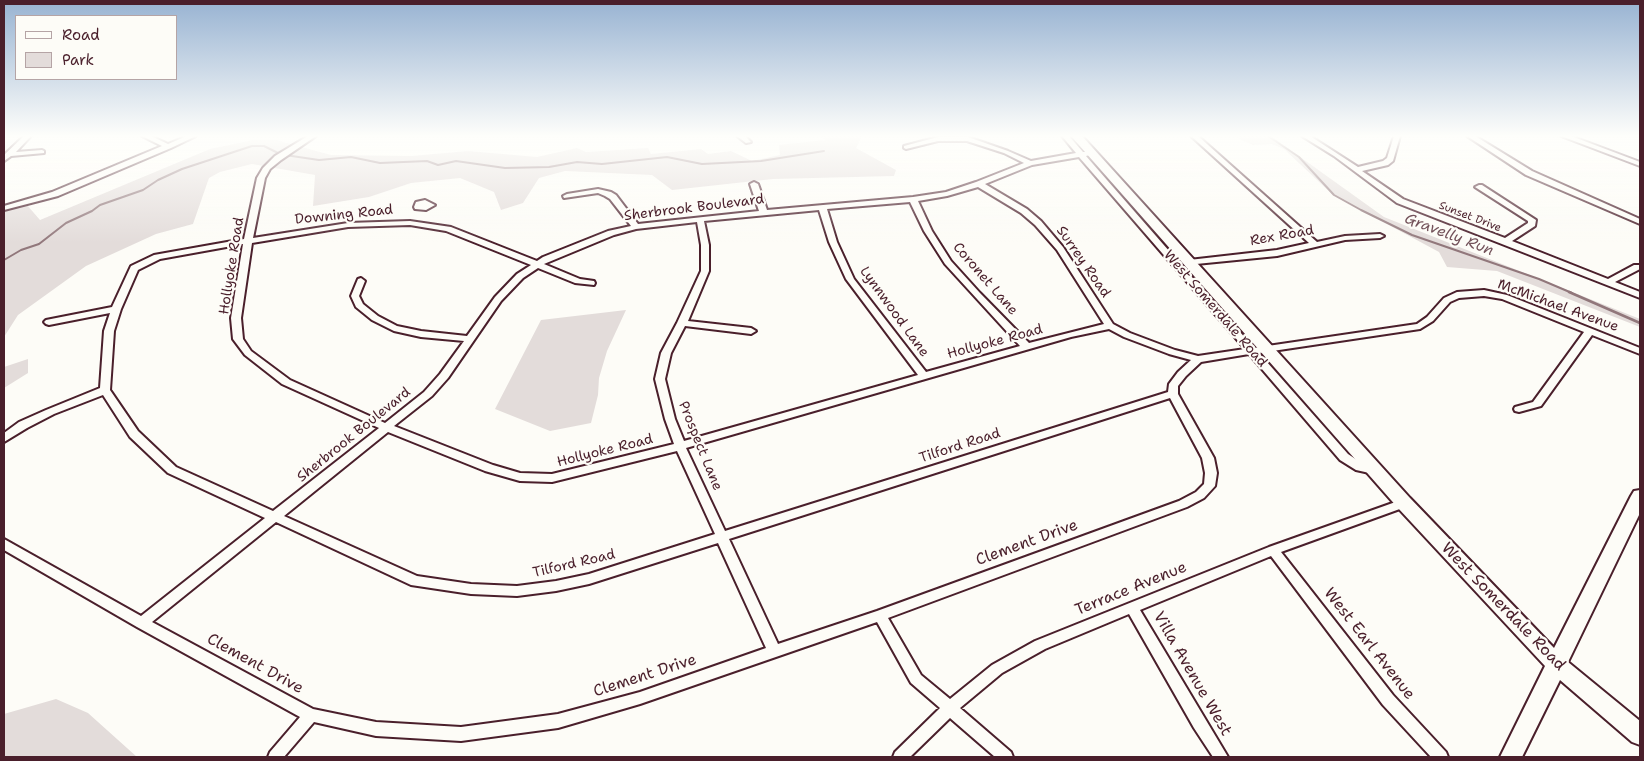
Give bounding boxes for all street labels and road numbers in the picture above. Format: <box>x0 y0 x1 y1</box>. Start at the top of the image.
street label: Sherbrook Boulevard <box>623 191 765 225</box>
street label: Sunset Drive <box>1437 199 1503 235</box>
street label: Downing Road <box>294 201 394 229</box>
street label: Hollyoke Road <box>216 216 248 316</box>
street label: Rex Road <box>1249 222 1315 250</box>
street label: Surrey Road <box>1052 223 1114 301</box>
street label: Coronet Lane <box>949 239 1021 319</box>
street label: West Somerdale Road <box>1160 247 1270 371</box>
street label: Lynnwood Lane <box>856 264 932 360</box>
street label: McMichael Avenue <box>1495 276 1621 336</box>
street label: Hollyoke Road <box>945 321 1045 363</box>
street label: Sherbrook Boulevard <box>294 384 414 486</box>
street label: Prospect Lane <box>674 399 726 493</box>
street label: Tilford Road <box>917 425 1003 467</box>
street label: Hollyoke Road <box>555 431 655 471</box>
street label: Clement Drive <box>973 516 1081 570</box>
street label: West Somerdale Road <box>1437 539 1569 675</box>
street label: Tilford Road <box>531 546 617 582</box>
street label: Terrace Avenue <box>1072 558 1190 620</box>
street label: West Earl Avenue <box>1319 584 1419 704</box>
street label: Villa Avenue West <box>1149 608 1235 740</box>
street label: Clement Drive <box>203 630 307 698</box>
street label: Clement Drive <box>591 650 699 702</box>

